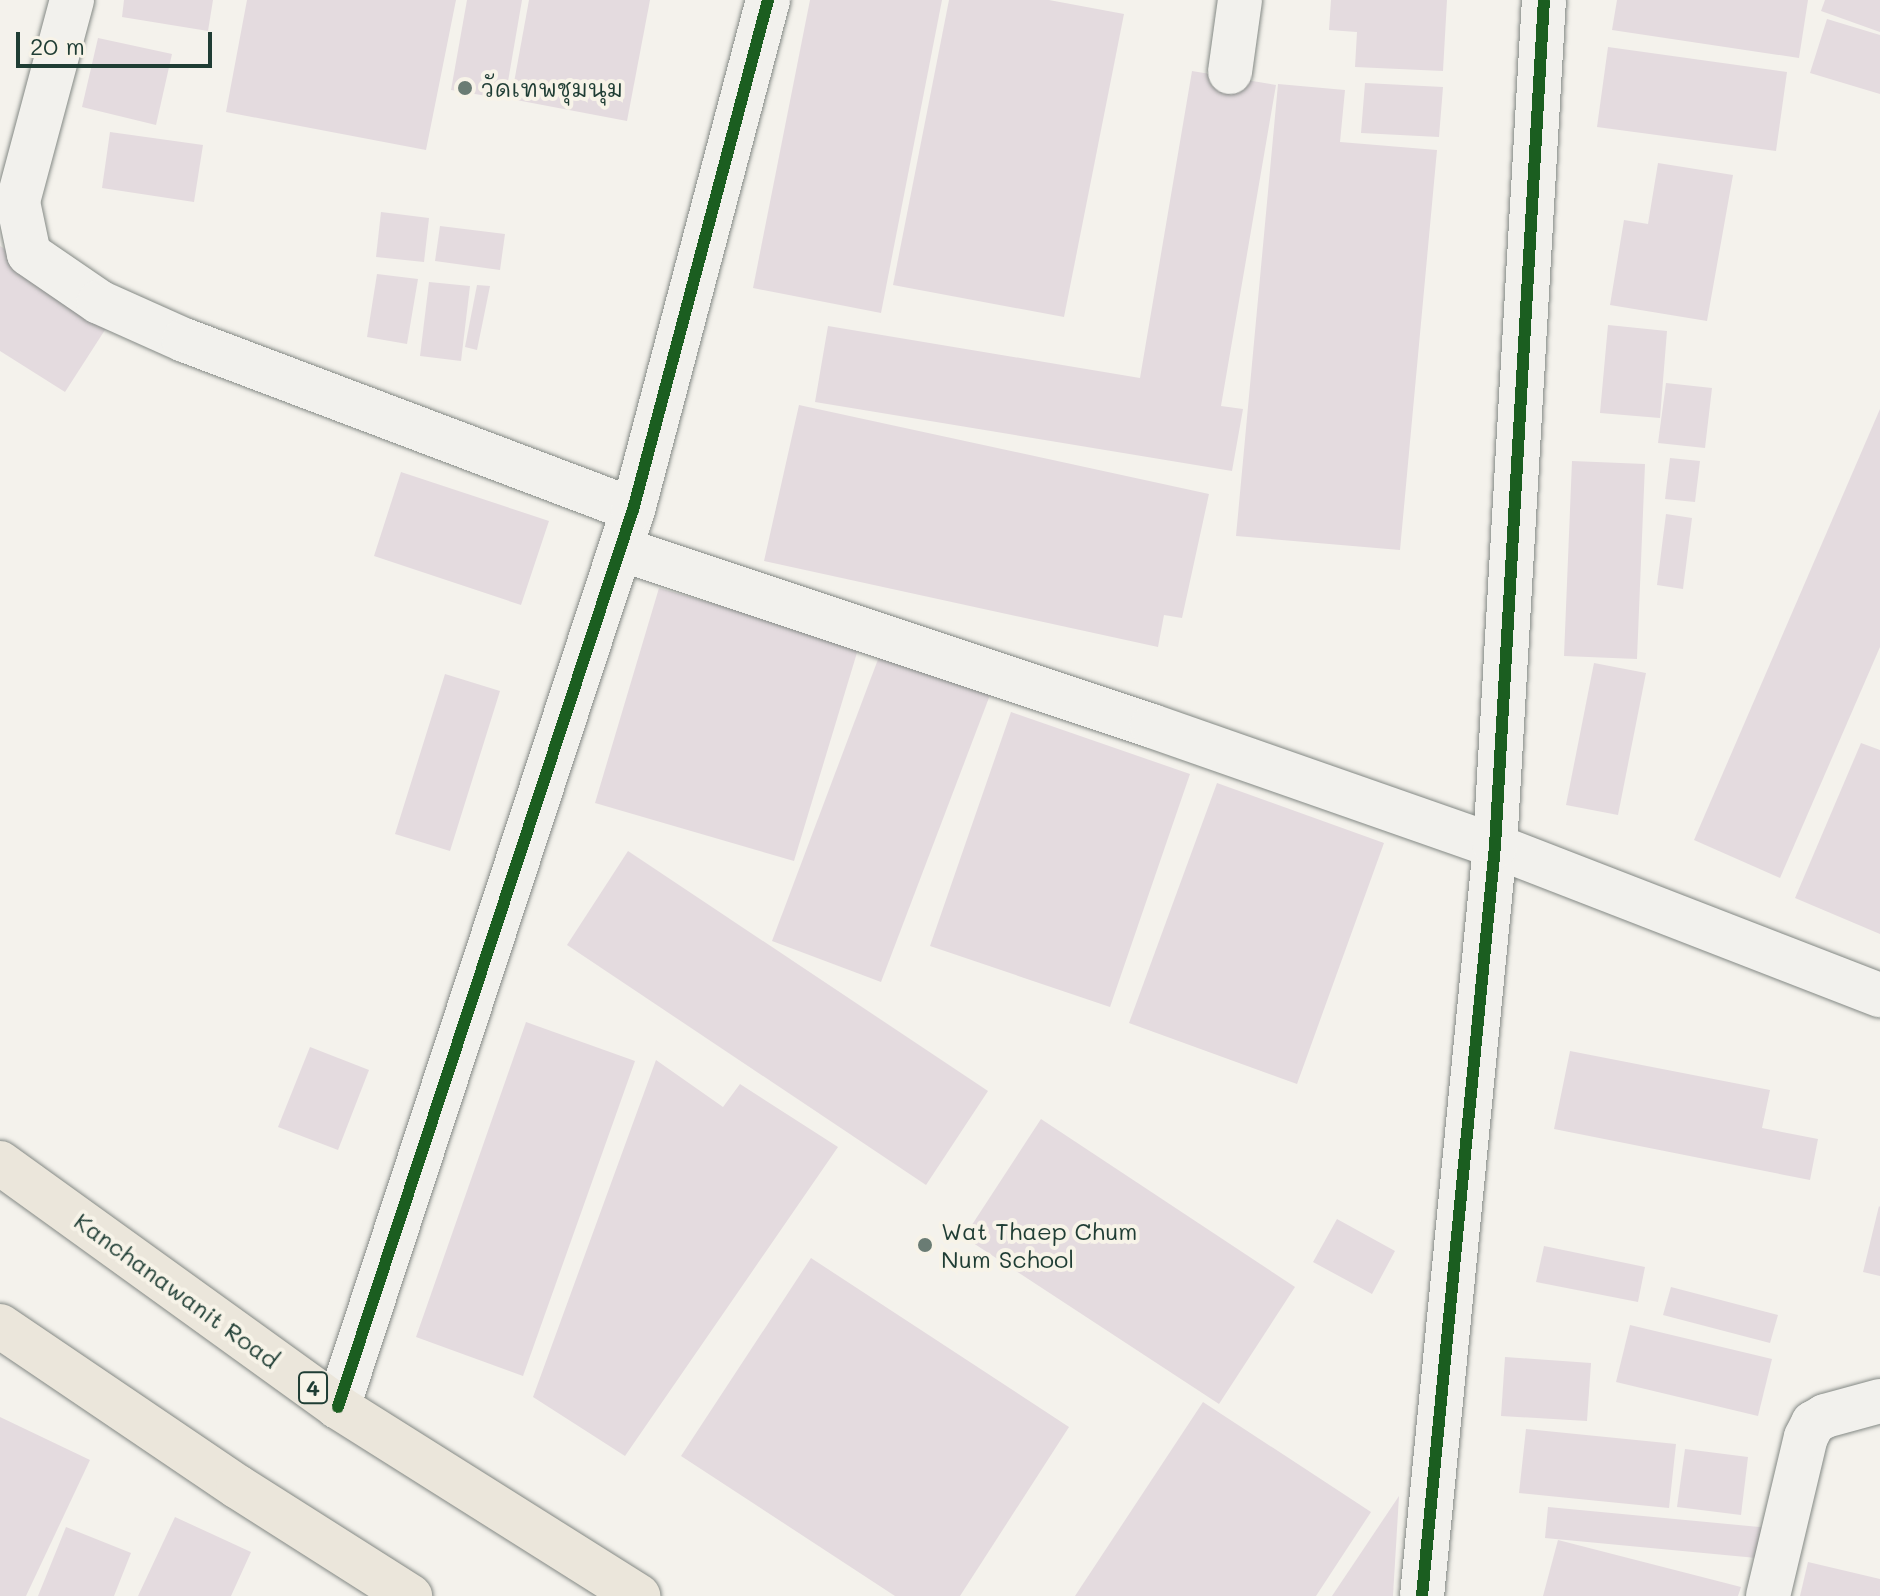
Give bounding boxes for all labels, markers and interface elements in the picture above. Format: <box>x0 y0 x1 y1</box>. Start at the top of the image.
scale bar <box>20 16 216 66</box>
text: 20 m <box>30 30 85 61</box>
place label: วัดเทพชุมนุม <box>481 74 623 102</box>
marker: วัดเทพชุมนุม <box>456 79 474 97</box>
street label: Kanchanawanit Road <box>69 1206 285 1374</box>
place label: Wat Thaep Chum Num School <box>941 1217 1137 1273</box>
marker: Wat Thaep Chum Num School <box>916 1236 934 1254</box>
road number: 4 <box>297 1370 329 1406</box>

